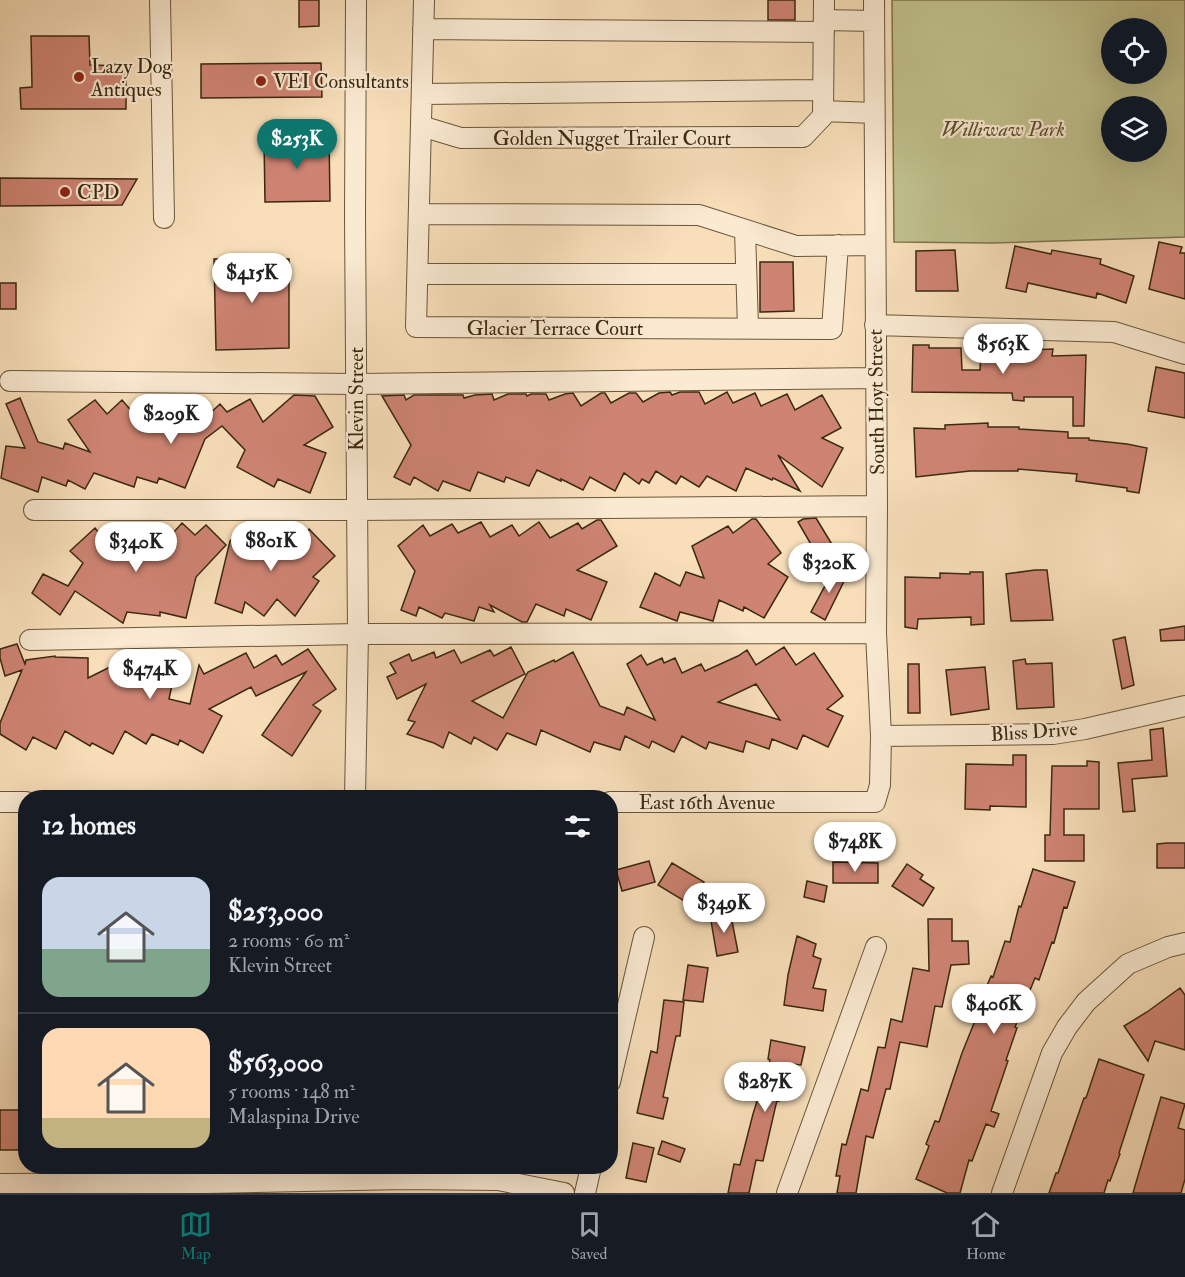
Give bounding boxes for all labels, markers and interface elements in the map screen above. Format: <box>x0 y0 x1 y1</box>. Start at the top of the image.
map controls <box>1101 18 1167 162</box>
button: locate <box>1101 18 1167 84</box>
place label: Lazy Dog Antiques <box>90 54 173 102</box>
place label: VEI Consultants <box>273 69 409 94</box>
marker: Lazy Dog Antiques <box>72 70 86 84</box>
marker: VEI Consultants <box>254 74 268 88</box>
button: layers <box>1101 96 1167 162</box>
park label: Williwaw Park <box>941 117 1065 142</box>
pin: $253K <box>255 119 339 170</box>
text: $253K <box>271 126 323 151</box>
street label: Golden Nugget Trailer Court <box>493 126 731 151</box>
place label: CPD <box>77 180 120 205</box>
marker: CPD <box>58 185 72 199</box>
pin: $415K <box>210 253 294 304</box>
text: $415K <box>226 260 278 285</box>
street label: Glacier Terrace Court <box>467 316 644 341</box>
pin: $563K <box>961 324 1045 375</box>
street label: South Hoyt Street <box>863 328 890 475</box>
text: $563K <box>977 331 1029 356</box>
street label: Klevin Street <box>344 346 369 451</box>
pin: $209K <box>129 394 213 445</box>
text: $209K <box>143 401 199 426</box>
pin: $801K <box>229 521 313 572</box>
pin: $340K <box>94 522 178 573</box>
text: $801K <box>245 528 297 553</box>
text: $340K <box>109 529 163 554</box>
pin: $320K <box>787 543 871 594</box>
text: $320K <box>802 550 856 575</box>
pin: $474K <box>108 649 192 700</box>
text: $474K <box>122 656 178 681</box>
street label: Bliss Drive <box>990 716 1078 747</box>
street label: East 16th Avenue <box>639 790 775 815</box>
text: 12 homes <box>42 810 136 842</box>
icon: filters <box>561 810 594 843</box>
pin: $748K <box>813 822 897 873</box>
text: $748K <box>828 829 882 854</box>
pin: $349K <box>682 883 766 934</box>
text: $349K <box>697 890 751 915</box>
text: $253,000 <box>228 896 323 928</box>
icon: home <box>90 901 162 973</box>
text: 2 rooms · 60 m² <box>228 928 349 953</box>
text: Klevin Street <box>228 953 332 978</box>
pin: $406K <box>952 984 1036 1035</box>
text: $406K <box>966 991 1022 1016</box>
text: $563,000 <box>228 1047 323 1079</box>
icon: home <box>90 1052 162 1124</box>
pin: $287K <box>723 1062 807 1113</box>
text: $287K <box>738 1069 792 1094</box>
text: 5 rooms · 148 m² <box>228 1079 355 1104</box>
text: Malaspina Drive <box>228 1104 360 1129</box>
tab: Map <box>179 1208 212 1264</box>
tab: Saved <box>571 1208 607 1264</box>
tab: Home <box>966 1208 1006 1264</box>

